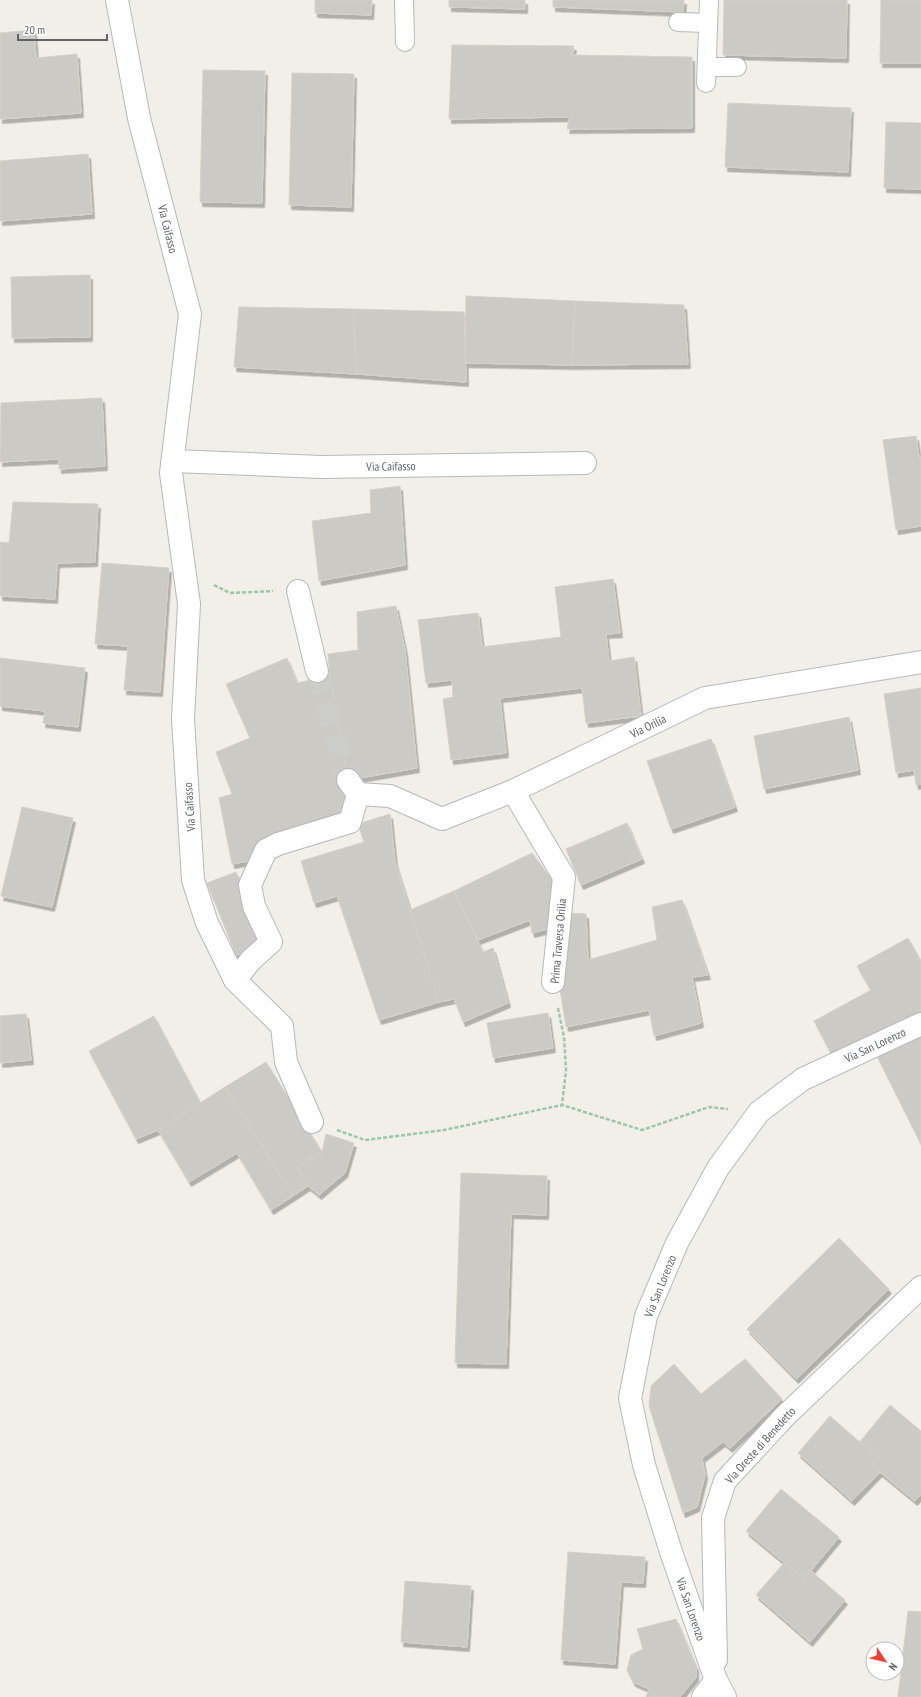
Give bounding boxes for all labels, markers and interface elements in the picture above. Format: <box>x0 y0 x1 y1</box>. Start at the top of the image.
scale bar <box>18 16 107 42</box>
text: 20 m <box>24 22 45 37</box>
street label: Via Caifasso <box>155 202 181 255</box>
street label: Via Caifasso <box>365 458 416 474</box>
street label: Via Orilia <box>627 711 669 742</box>
street label: Via Caifasso <box>180 782 198 833</box>
street label: Prima Traversa Orilia <box>547 898 569 984</box>
street label: Via San Lorenzo <box>841 1024 908 1066</box>
street label: Via San Lorenzo <box>640 1253 679 1320</box>
street label: Via Oreste di Benedetto <box>721 1404 798 1487</box>
street label: Via San Lorenzo <box>673 1575 709 1643</box>
north arrow <box>865 1641 905 1681</box>
text: N <box>886 1660 901 1673</box>

